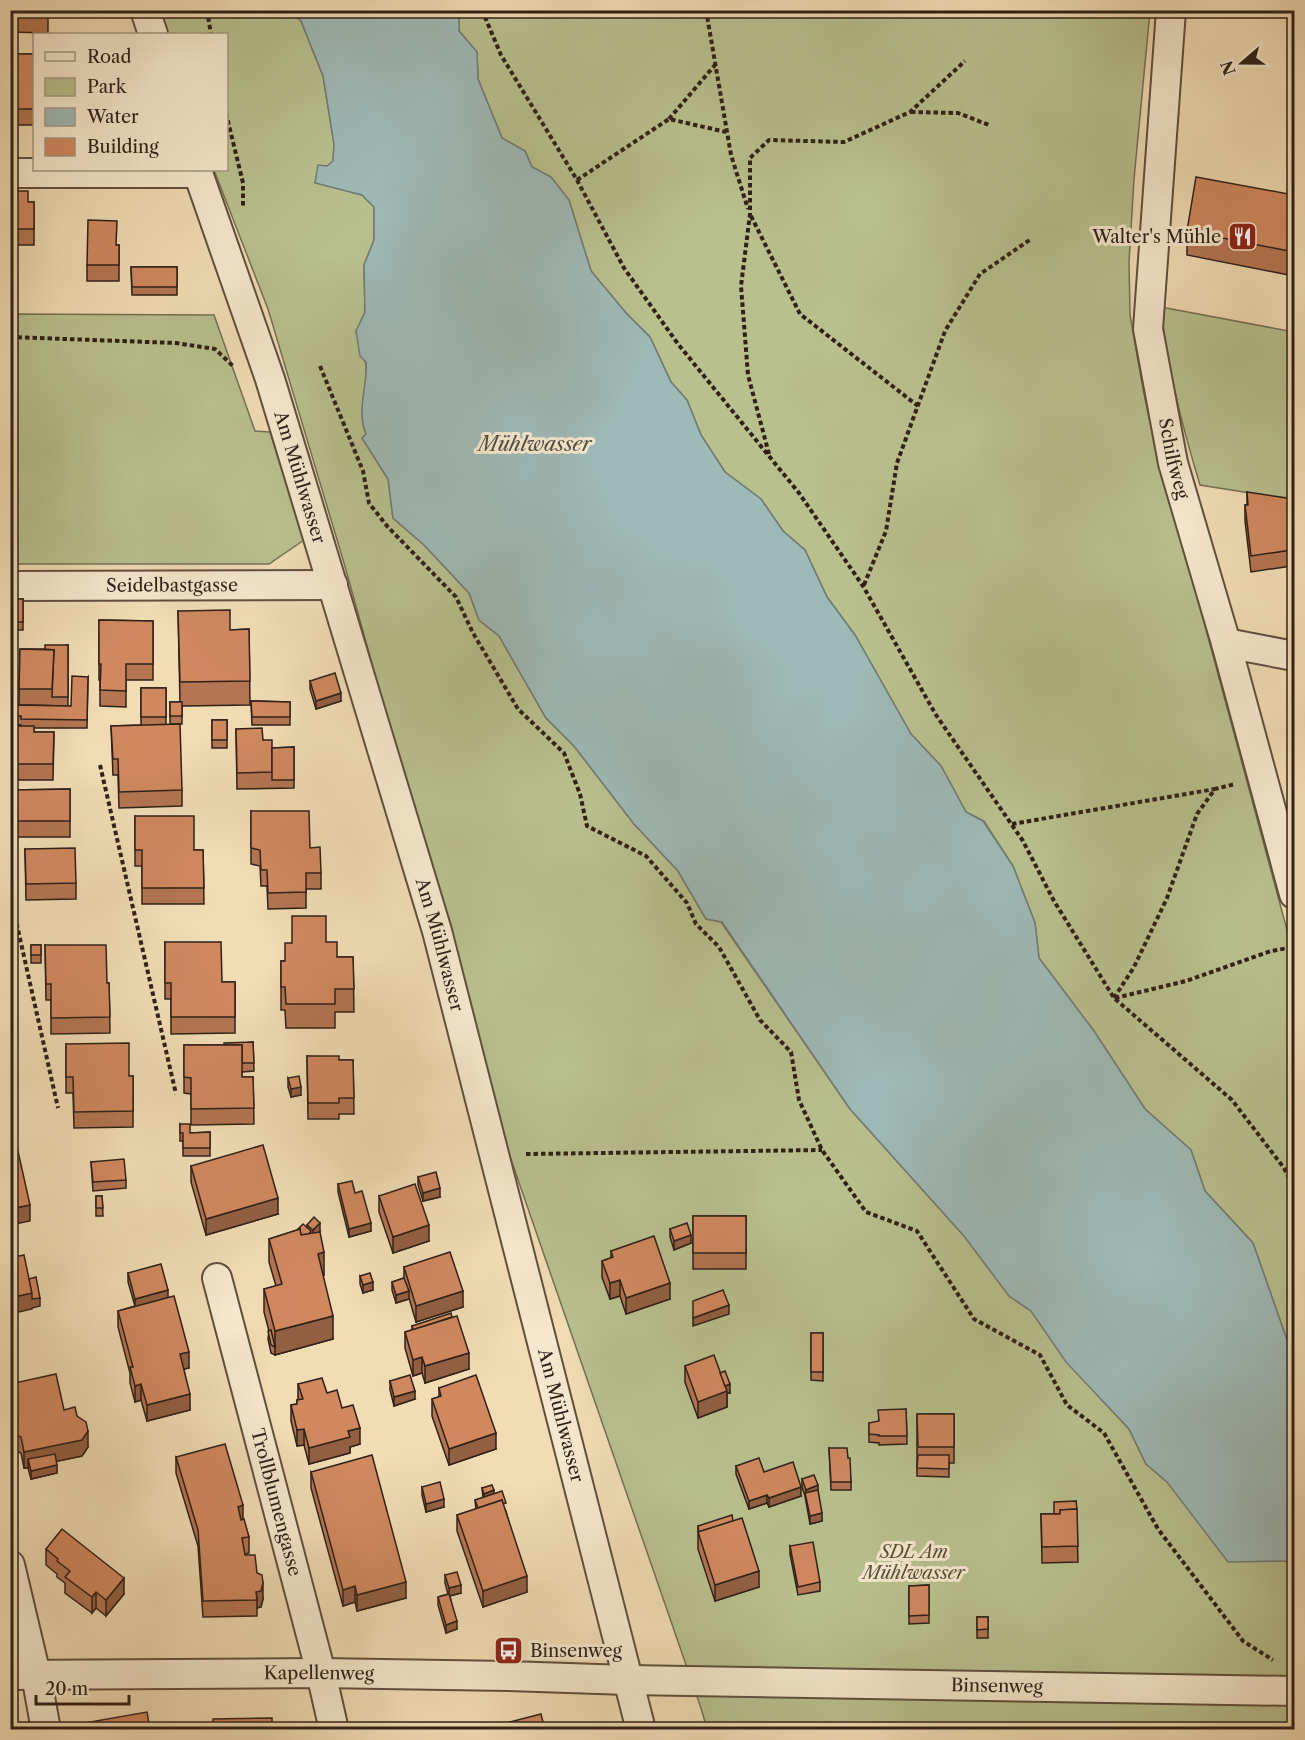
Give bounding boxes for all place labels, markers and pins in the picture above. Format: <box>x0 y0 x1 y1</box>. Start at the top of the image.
restaurant icon: Walter's Mühle <box>1226 221 1258 253</box>
place label: Walter's Mühle <box>1091 226 1221 248</box>
bus stop icon: Binsenweg <box>493 1635 525 1667</box>
place label: Binsenweg <box>530 1640 622 1662</box>

